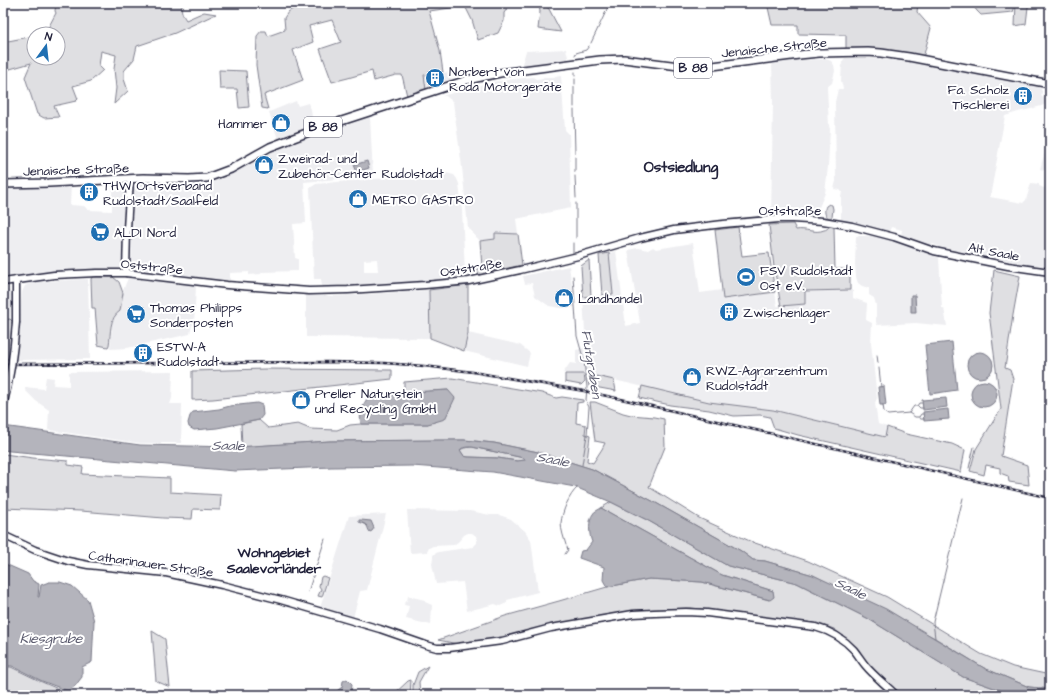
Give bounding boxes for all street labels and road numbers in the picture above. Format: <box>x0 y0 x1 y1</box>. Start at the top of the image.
street label: Jenaische Straße <box>720 33 828 62</box>
road number: B 88 <box>674 58 712 78</box>
road number: B 88 <box>304 117 342 137</box>
street label: Jenaische Straße <box>23 159 129 181</box>
street label: Oststraße <box>759 202 821 220</box>
street label: Alt Saale <box>967 238 1021 266</box>
street label: Oststraße <box>439 254 503 282</box>
street label: Oststraße <box>120 255 184 279</box>
street label: Catharinauer Straße <box>87 546 215 582</box>

